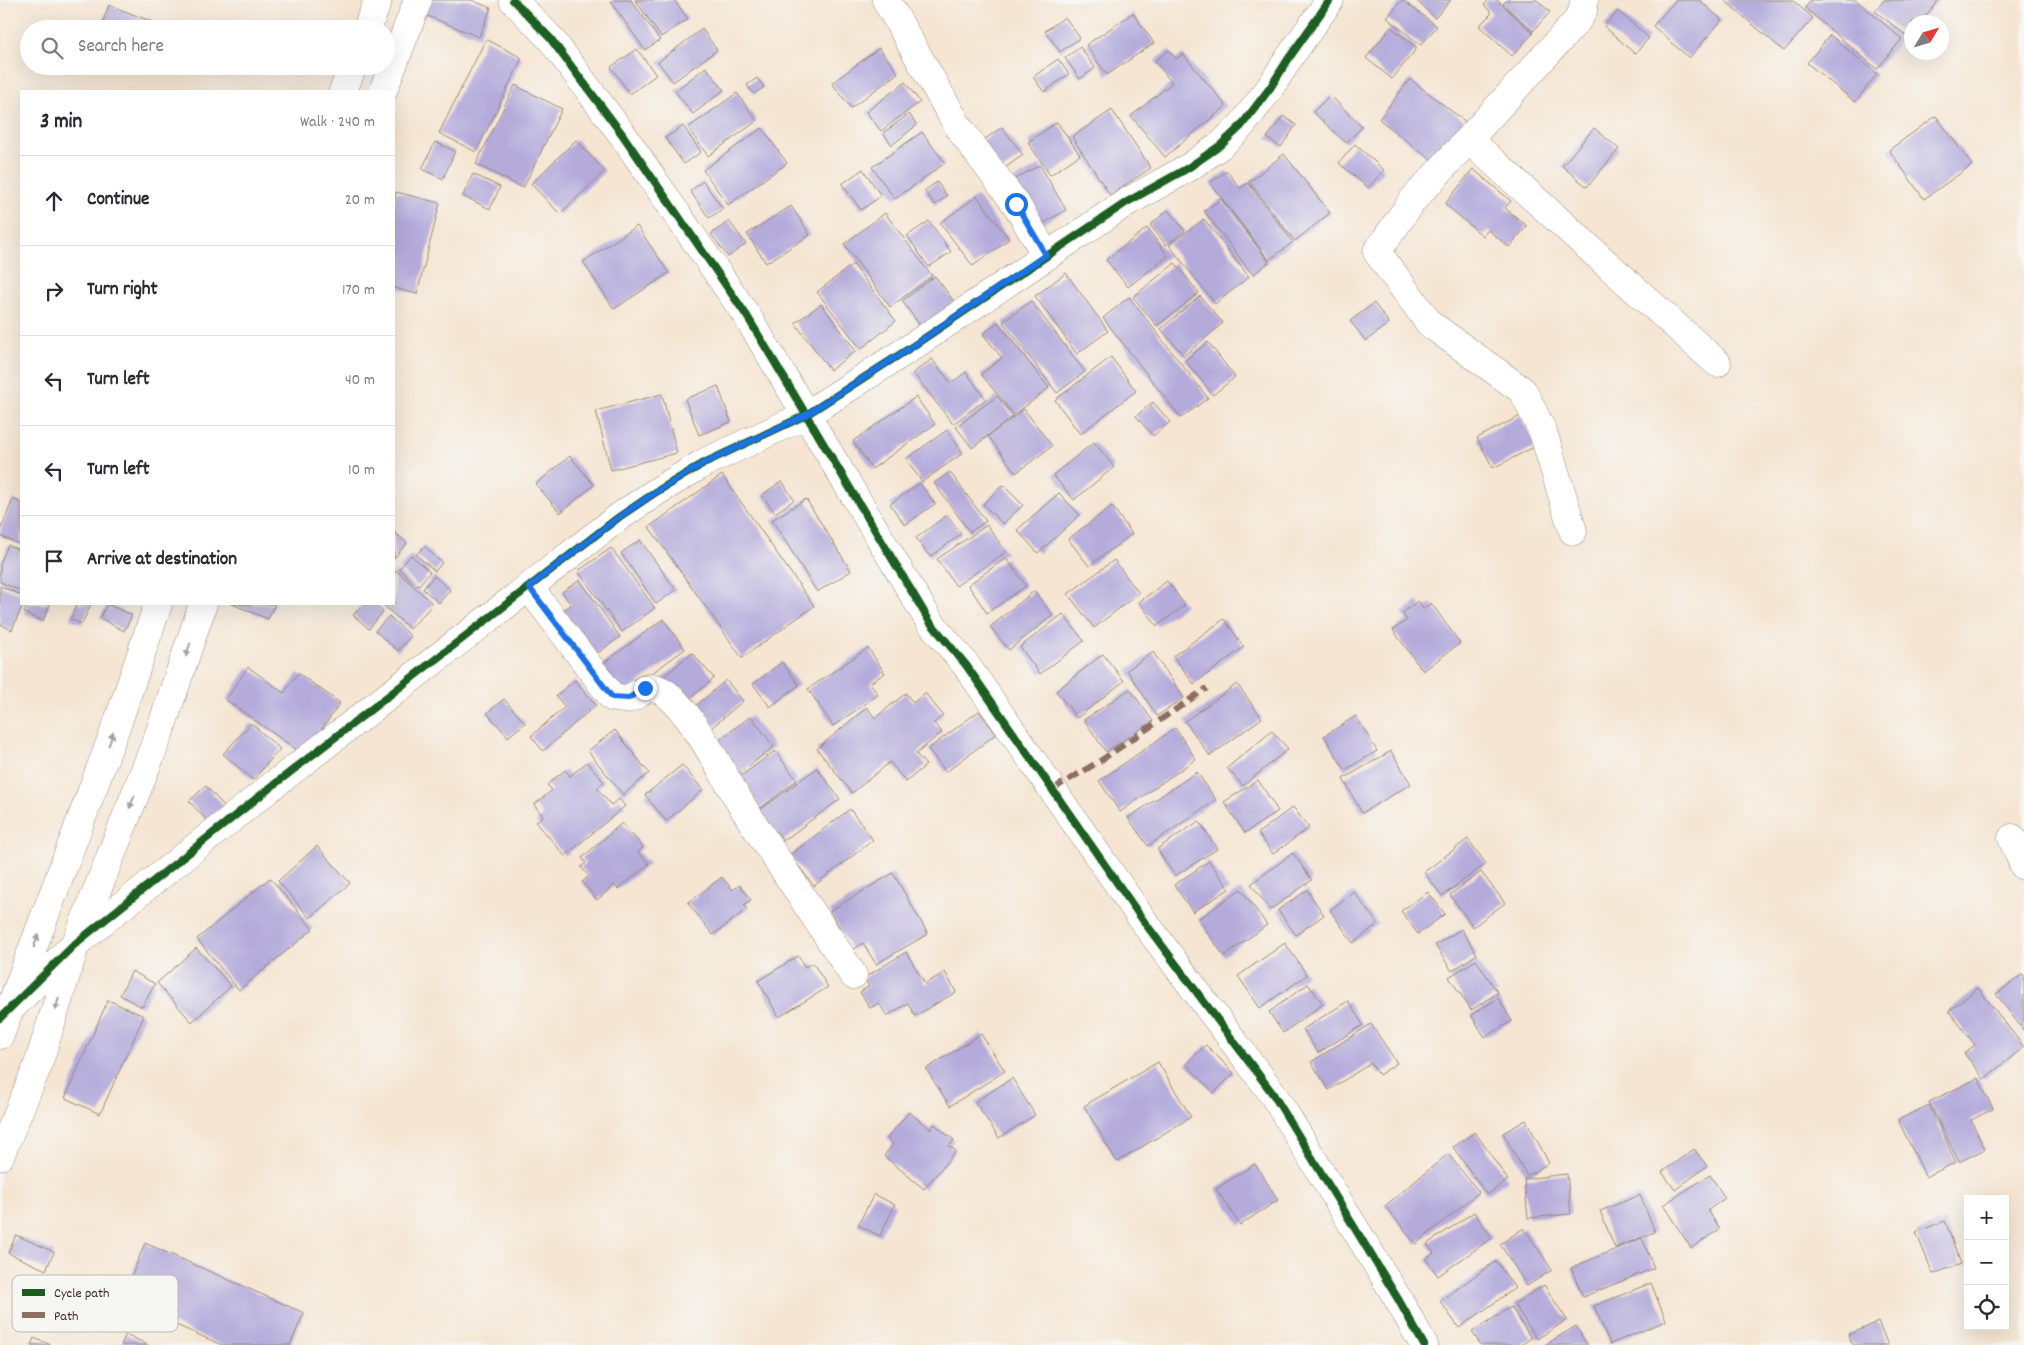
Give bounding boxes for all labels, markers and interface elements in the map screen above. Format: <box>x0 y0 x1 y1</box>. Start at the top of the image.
north arrow <box>1904 15 1949 60</box>
search box <box>20 20 395 75</box>
icon: search <box>38 34 66 62</box>
text: Search here <box>78 34 164 61</box>
text: 3 min <box>40 108 82 138</box>
text: Walk · 240 m <box>300 111 375 134</box>
icon: ahead <box>40 187 68 215</box>
text: Continue <box>87 187 149 214</box>
text: 20 m <box>345 189 375 212</box>
route start <box>1005 193 1028 216</box>
icon: right <box>40 277 68 305</box>
text: Turn right <box>87 277 158 304</box>
text: 170 m <box>342 279 375 302</box>
icon: left <box>40 367 68 395</box>
text: Turn left <box>87 367 150 394</box>
text: 40 m <box>345 369 375 392</box>
icon: left <box>40 457 68 485</box>
text: Turn left <box>87 457 150 484</box>
text: 10 m <box>348 459 375 482</box>
icon: arrive <box>40 547 68 575</box>
text: Arrive at destination <box>87 547 237 574</box>
one-way arrow <box>183 643 191 658</box>
route end <box>634 677 657 700</box>
one-way arrow <box>107 731 115 746</box>
one-way arrow <box>128 795 135 810</box>
one-way arrow <box>32 933 40 948</box>
one-way arrow <box>53 997 61 1012</box>
map controls <box>1964 1195 2009 1330</box>
button: + <box>1964 1195 2009 1240</box>
button: − <box>1964 1240 2009 1285</box>
legend <box>12 1275 178 1332</box>
text: Cycle path <box>54 1284 110 1304</box>
button: locate <box>1964 1285 2009 1330</box>
text: Path <box>54 1307 79 1327</box>

